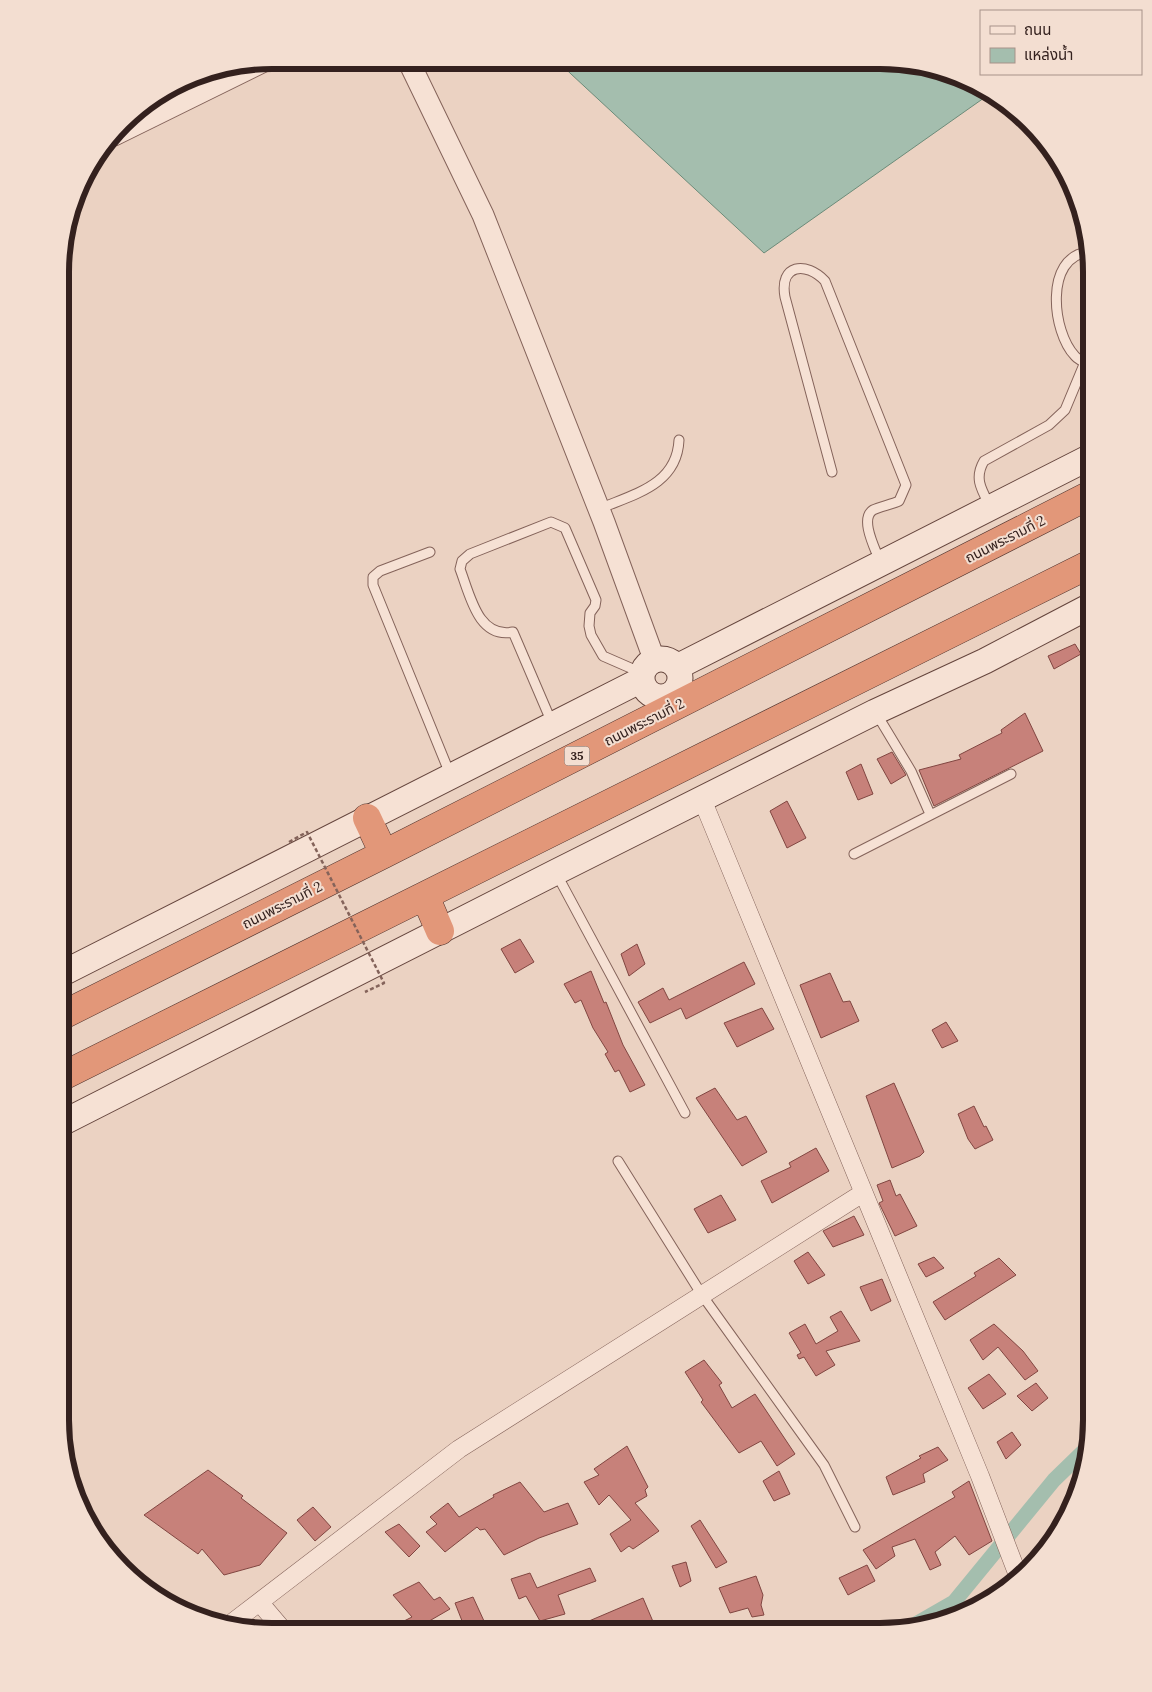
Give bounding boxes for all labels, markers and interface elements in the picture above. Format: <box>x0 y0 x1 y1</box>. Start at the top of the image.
legend <box>980 10 1142 75</box>
text: ถนน <box>1024 20 1051 39</box>
text: แหล่งน้ำ <box>1024 44 1073 64</box>
street label: ถนนพระรามที่ 2 <box>961 510 1048 567</box>
street label: ถนนพระรามที่ 2 <box>600 693 687 750</box>
road number: 35 <box>564 746 590 766</box>
street label: ถนนพระรามที่ 2 <box>238 876 325 933</box>

